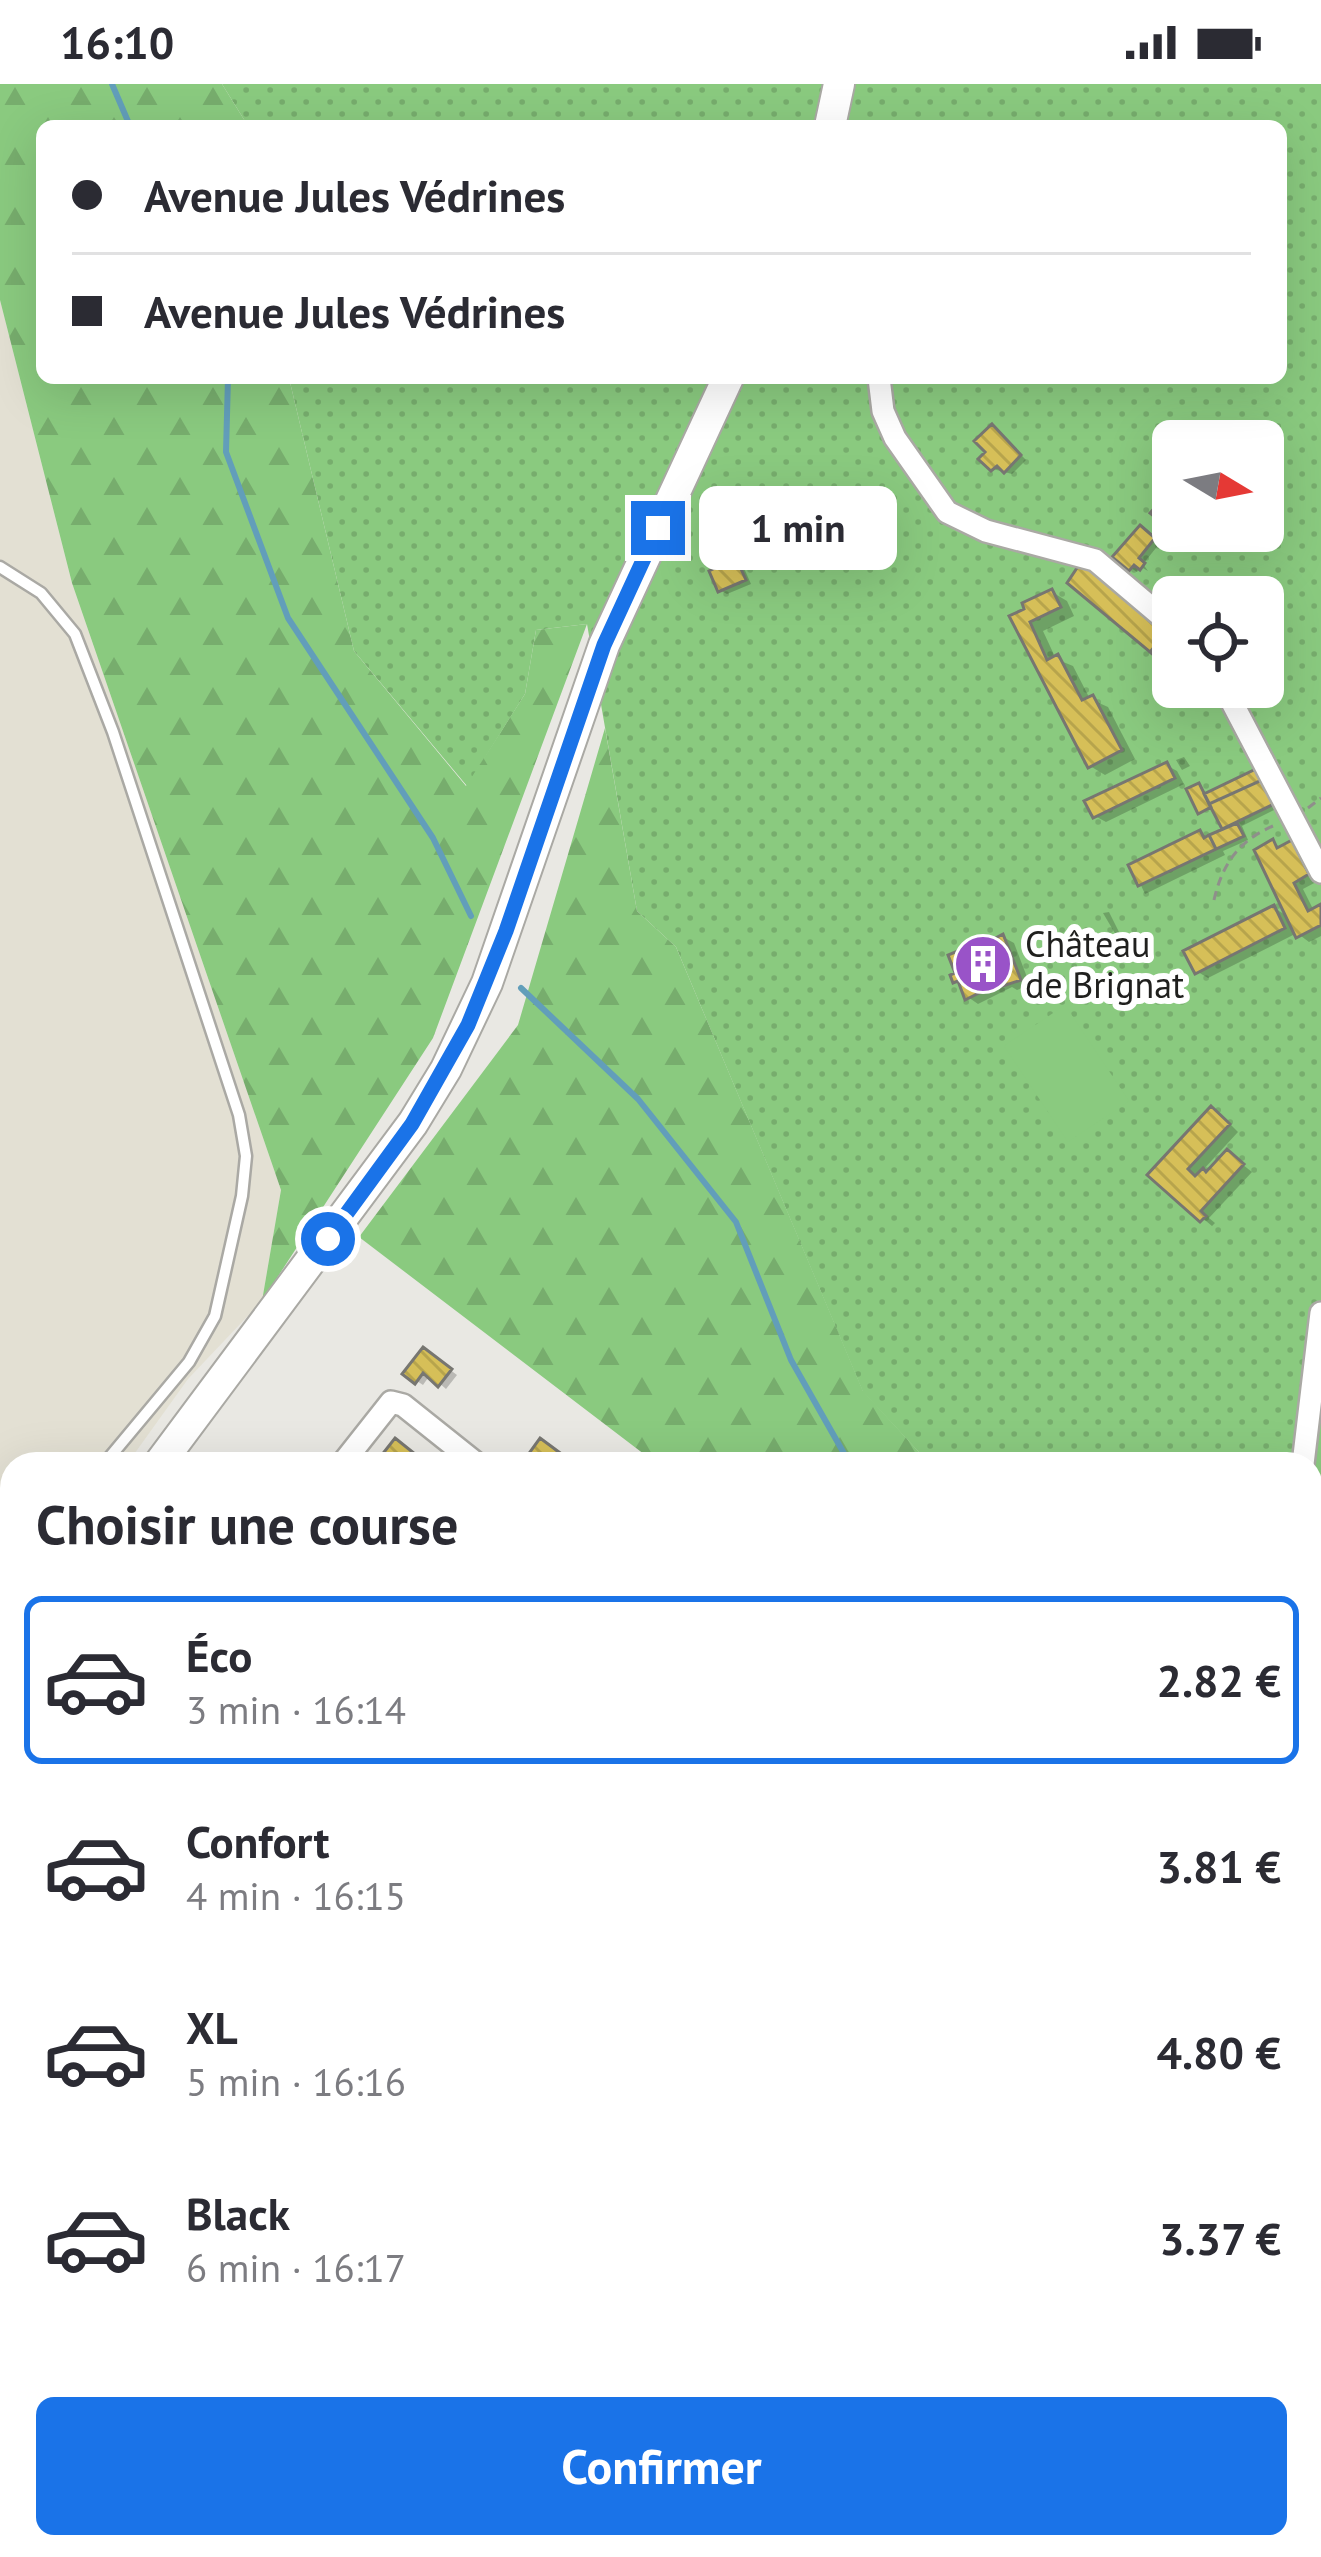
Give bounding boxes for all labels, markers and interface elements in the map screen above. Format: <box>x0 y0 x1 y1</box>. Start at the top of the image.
text: 16:10 <box>60 13 174 71</box>
text: Avenue Jules Védrines <box>144 166 565 224</box>
text: Avenue Jules Védrines <box>144 282 565 340</box>
north arrow <box>1152 420 1284 552</box>
map controls <box>1152 420 1284 708</box>
callout: 1 min <box>700 486 898 570</box>
route end <box>631 501 685 555</box>
text: 1 min <box>750 502 846 553</box>
button: locate <box>1152 576 1284 708</box>
place label: Château de Brignat <box>1025 920 1184 1008</box>
building icon: Château de Brignat <box>952 933 1014 995</box>
route start <box>301 1212 355 1266</box>
text: Choisir une course <box>36 1489 458 1559</box>
icon: car <box>42 1626 150 1734</box>
text: Éco <box>186 1626 252 1684</box>
text: 2.82 € <box>1156 1651 1281 1709</box>
text: 3 min · 16:14 <box>186 1684 406 1735</box>
icon: car <box>42 1812 150 1920</box>
text: Confort <box>186 1812 329 1870</box>
text: 3.81 € <box>1156 1837 1281 1895</box>
text: 4 min · 16:15 <box>186 1870 406 1921</box>
icon: car <box>42 1998 150 2106</box>
text: XL <box>186 1998 238 2056</box>
text: 4.80 € <box>1156 2023 1281 2081</box>
text: 5 min · 16:16 <box>186 2056 406 2107</box>
icon: car <box>42 2184 150 2292</box>
text: Black <box>186 2184 290 2242</box>
text: 3.37 € <box>1159 2209 1281 2267</box>
text: 6 min · 16:17 <box>186 2242 406 2293</box>
button: Confirmer <box>36 2397 1287 2535</box>

